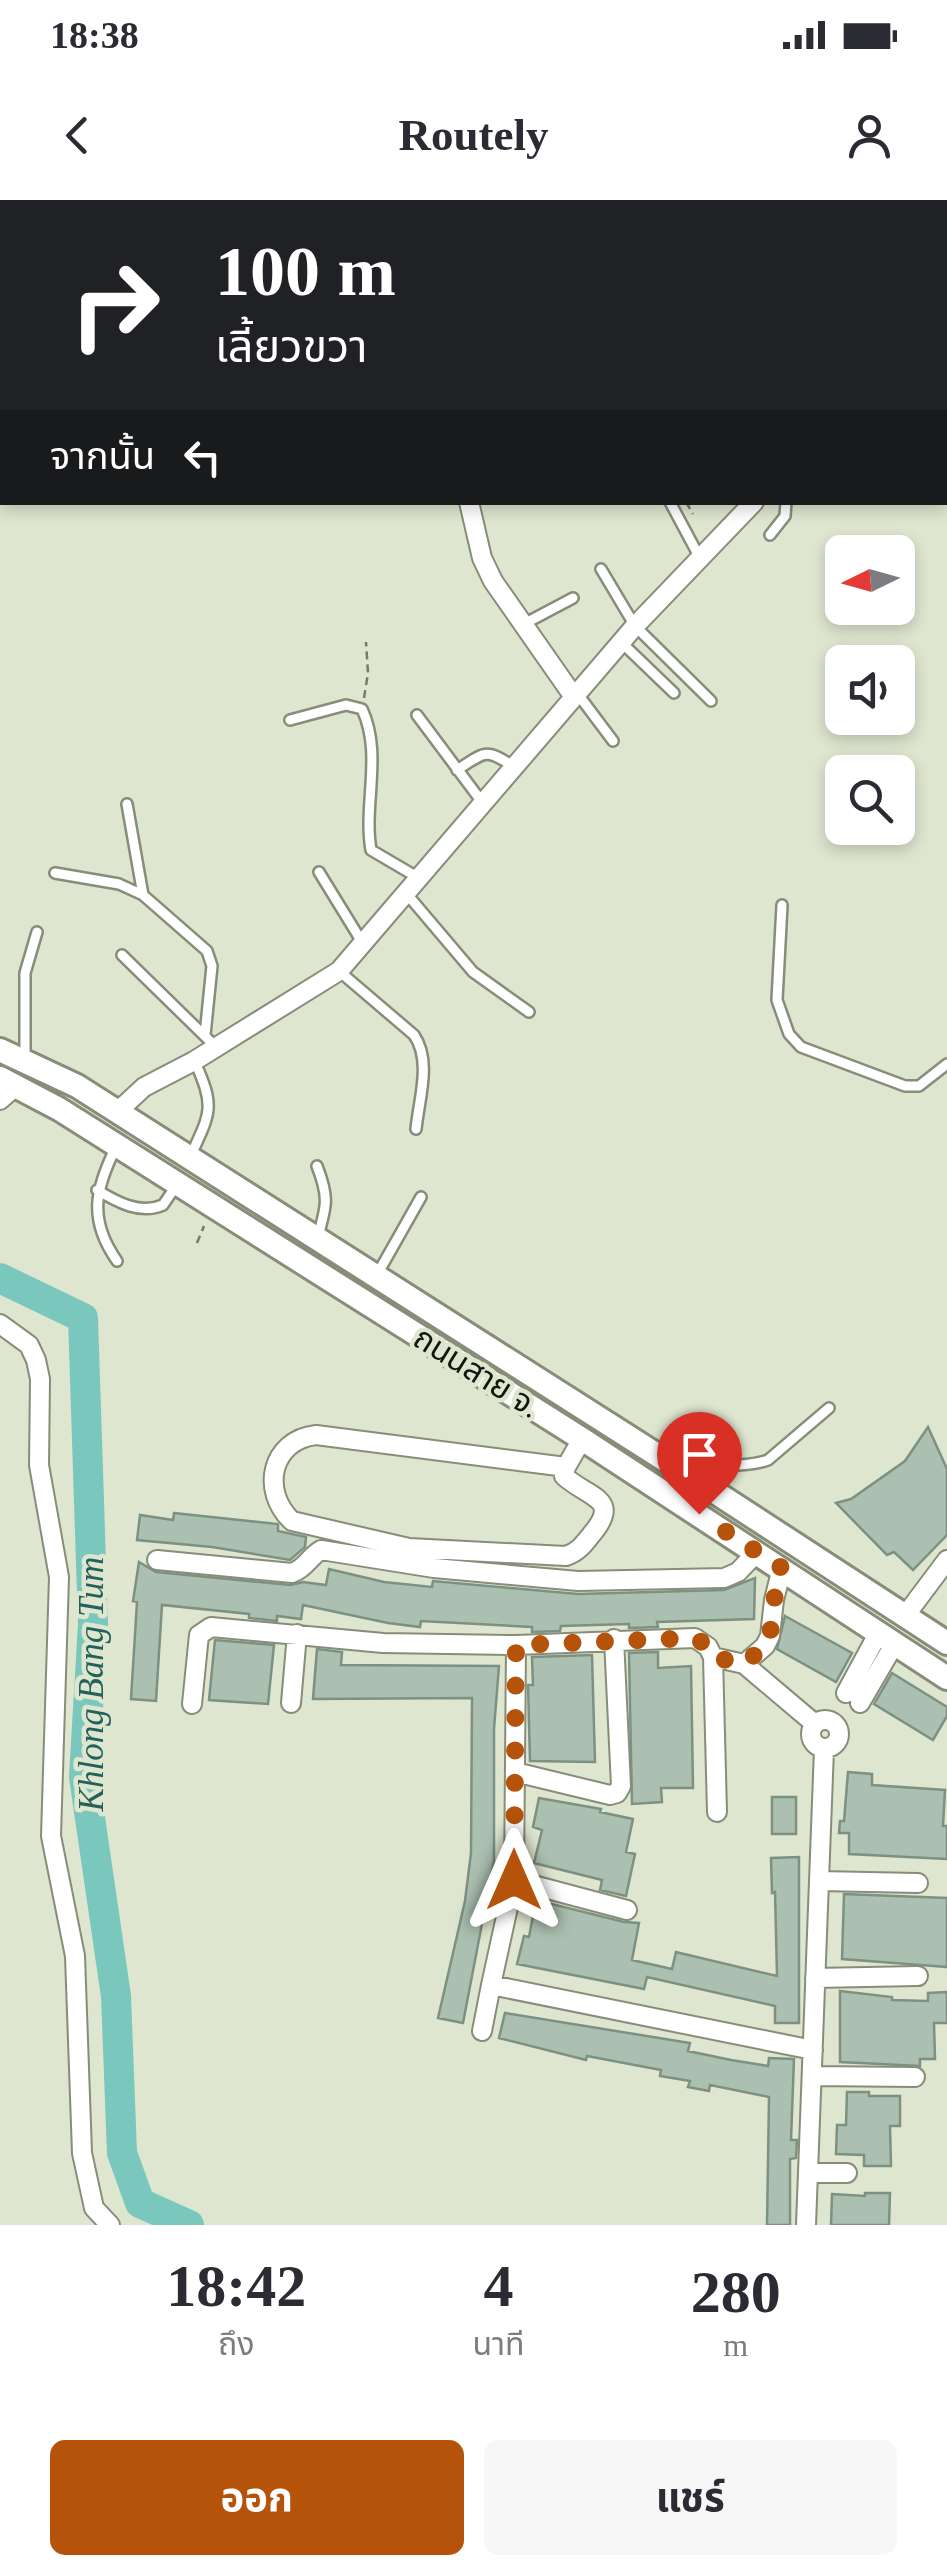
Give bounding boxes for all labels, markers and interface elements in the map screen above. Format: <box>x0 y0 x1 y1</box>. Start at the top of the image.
text: 18:38 <box>50 14 139 56</box>
icon: back <box>50 108 105 163</box>
icon: person <box>842 108 897 163</box>
text: Routely <box>399 110 549 160</box>
text: 100 m <box>215 233 396 310</box>
icon: right <box>50 240 180 370</box>
text: เลี้ยวขวา <box>215 322 367 372</box>
icon: left <box>175 430 230 485</box>
text: จากนั้น <box>50 435 155 477</box>
north arrow <box>825 535 915 625</box>
map controls <box>825 535 915 845</box>
button: sound <box>825 645 915 735</box>
button: search <box>825 755 915 845</box>
street label: ถนนสาย จ. <box>407 1319 547 1425</box>
pin <box>657 1412 742 1515</box>
icon: arrive <box>672 1427 727 1482</box>
water label: Khlong Bang Tum <box>72 1557 111 1812</box>
position arrow <box>462 1828 566 1932</box>
text: 18:42 <box>166 2253 306 2319</box>
text: 4 <box>483 2253 513 2319</box>
text: 280 <box>691 2259 781 2325</box>
text: ถึง <box>218 2326 254 2362</box>
text: นาที <box>472 2326 525 2362</box>
text: m <box>723 2327 748 2363</box>
button: ออก <box>50 2440 464 2555</box>
button: แชร์ <box>484 2440 897 2555</box>

